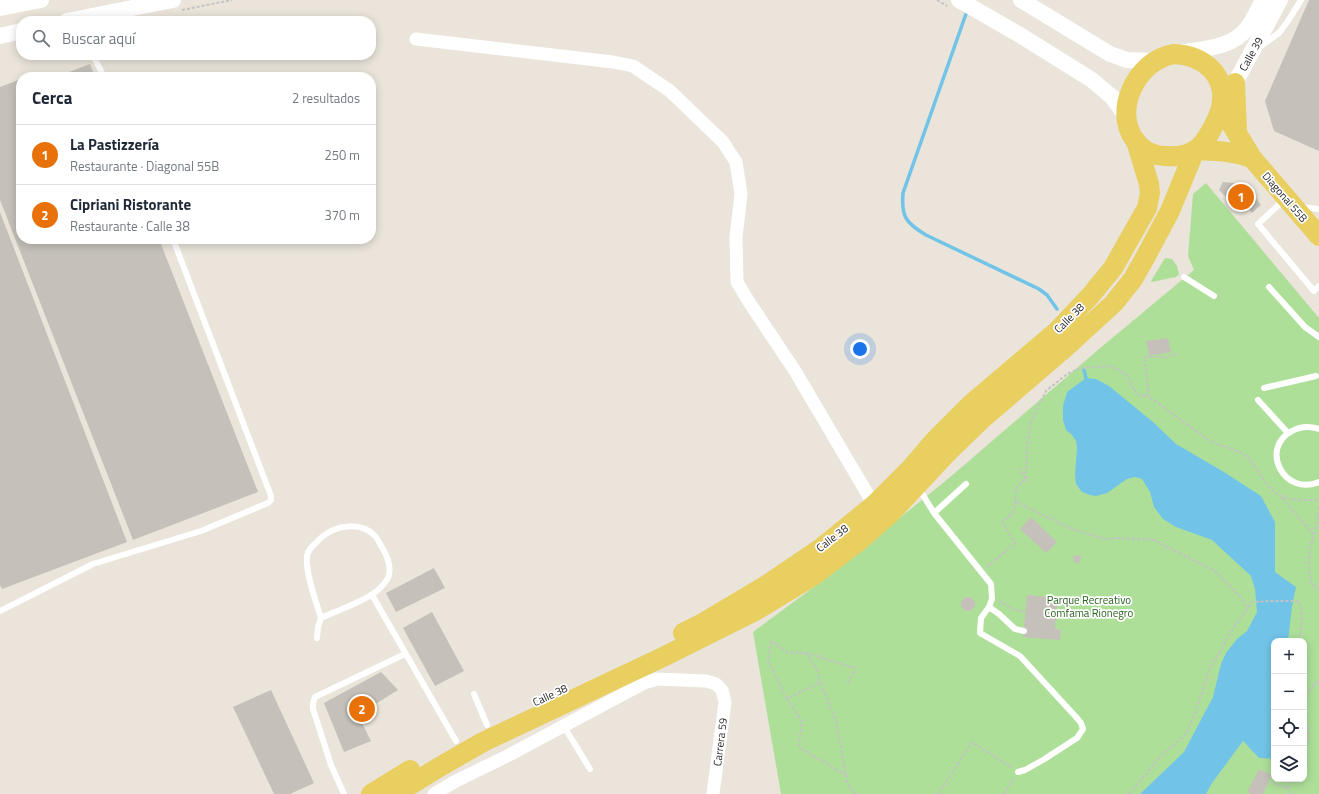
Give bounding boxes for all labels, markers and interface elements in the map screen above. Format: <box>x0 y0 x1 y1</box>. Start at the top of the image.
search box <box>16 16 376 60</box>
icon: search <box>30 27 52 49</box>
text: Buscar aquí <box>62 27 135 50</box>
street label: Calle 39 <box>1235 34 1267 74</box>
text: Cerca <box>32 85 72 111</box>
text: 2 resultados <box>292 88 360 108</box>
text: La Pastizzería <box>70 133 159 156</box>
text: 1 <box>41 145 49 165</box>
text: 250 m <box>324 145 360 165</box>
text: Restaurante · Diagonal 55B <box>70 156 219 176</box>
street label: Diagonal 55B <box>1259 168 1312 226</box>
pin: 1 <box>1228 182 1254 212</box>
text: Cipriani Ristorante <box>70 193 191 216</box>
text: 2 <box>41 205 49 225</box>
text: 370 m <box>324 205 360 225</box>
text: Restaurante · Calle 38 <box>70 216 190 236</box>
street label: Calle 38 <box>1050 299 1088 337</box>
your location <box>850 339 870 359</box>
street label: Calle 38 <box>813 520 851 556</box>
park label: Parque Recreativo Comfama Rionegro <box>1045 592 1134 621</box>
map controls <box>1271 638 1307 782</box>
button: + <box>1271 638 1307 674</box>
button: − <box>1271 674 1307 710</box>
street label: Calle 38 <box>530 680 570 710</box>
pin: 2 <box>349 694 375 724</box>
button: locate <box>1271 710 1307 746</box>
street label: Carrera 59 <box>709 717 731 767</box>
button: layers <box>1271 746 1307 782</box>

